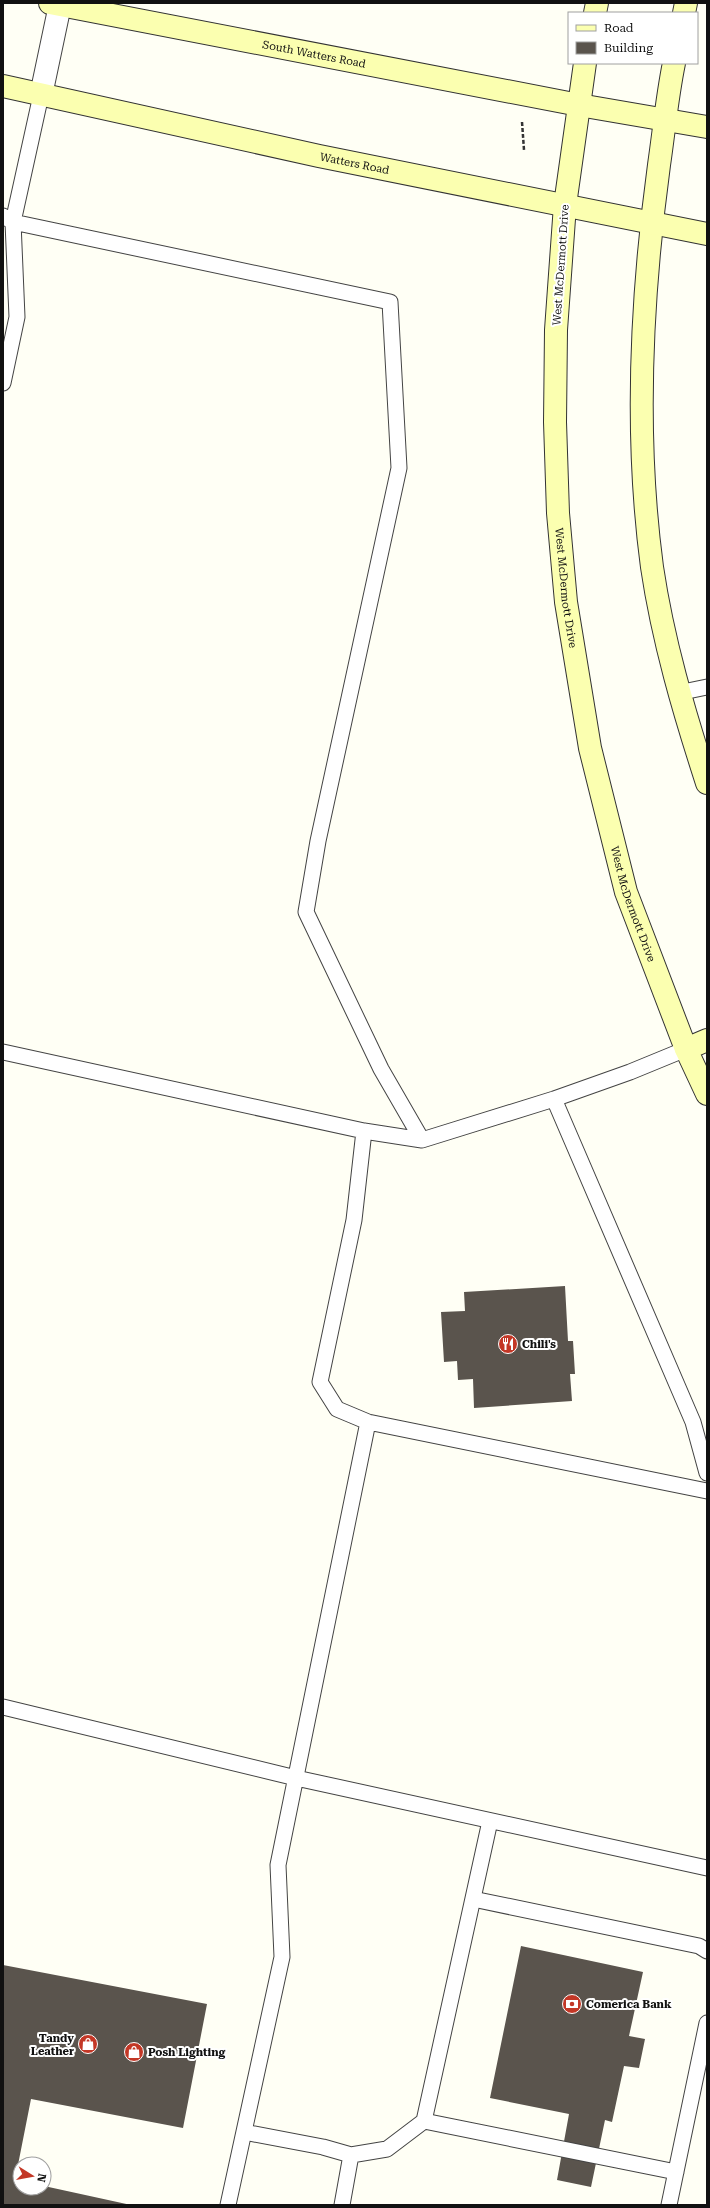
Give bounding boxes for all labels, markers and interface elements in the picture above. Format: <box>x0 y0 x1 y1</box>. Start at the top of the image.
legend <box>568 12 698 64</box>
text: Road <box>604 21 634 35</box>
street label: South Watters Road <box>261 38 367 70</box>
text: Building <box>604 41 653 55</box>
street label: Watters Road <box>319 150 390 176</box>
street label: West McDermott Drive <box>550 204 572 326</box>
street label: West McDermott Drive <box>553 527 580 649</box>
street label: West McDermott Drive <box>608 845 659 964</box>
restaurant icon: Chili's <box>497 1333 519 1355</box>
place label: Chili's <box>522 1338 556 1351</box>
bank icon: Comerica Bank <box>561 1993 583 2015</box>
place label: Comerica Bank <box>586 1998 672 2011</box>
place label: Tandy Leather <box>31 2032 74 2058</box>
shop icon: Tandy Leather <box>77 2033 99 2055</box>
shop icon: Posh Lighting <box>123 2041 145 2063</box>
place label: Posh Lighting <box>148 2046 226 2059</box>
north arrow <box>12 2156 52 2196</box>
text: N <box>34 2172 49 2184</box>

